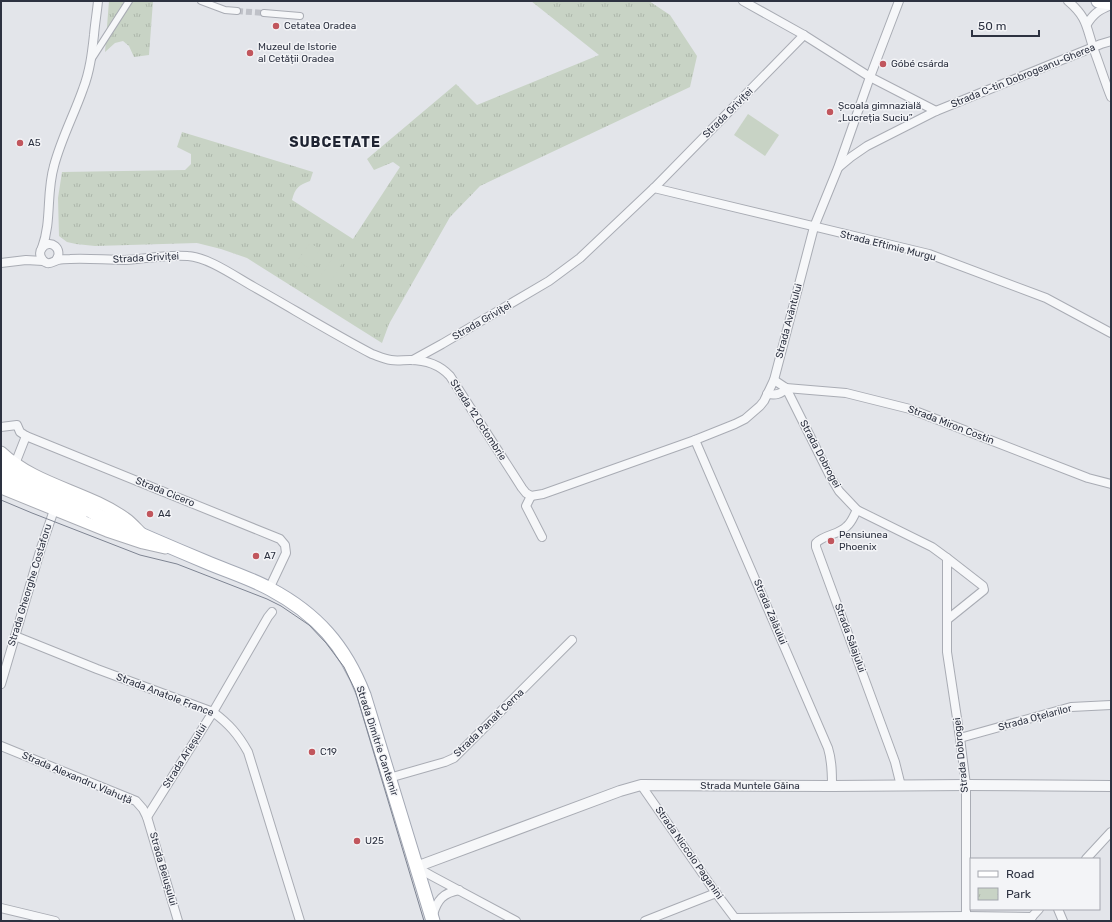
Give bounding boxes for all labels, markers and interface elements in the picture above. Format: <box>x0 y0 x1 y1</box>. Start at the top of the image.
scale bar <box>972 12 1039 38</box>
text: 50 m <box>978 19 1006 33</box>
place label: Cetatea Oradea <box>284 20 356 32</box>
marker: Cetatea Oradea <box>271 21 281 31</box>
place label: Muzeul de Istorie al Cetății Oradea <box>258 41 337 65</box>
street label: Strada C-tin Dobrogeanu-Gherea <box>949 41 1097 111</box>
marker: Muzeul de Istorie al Cetății Oradea <box>245 48 255 58</box>
place label: Góbé csárda <box>891 58 949 70</box>
marker: Góbé csárda <box>878 59 888 69</box>
street label: Strada Griviței <box>700 85 756 141</box>
place label: Școala gimnazială „Lucreția Suciu” <box>838 100 921 124</box>
marker: Școala gimnazială „Lucreția Suciu” <box>825 107 835 117</box>
district label: SUBCETATE <box>289 134 381 151</box>
place label: A5 <box>28 137 41 149</box>
marker: A5 <box>15 138 25 148</box>
street label: Strada Eftimie Murgu <box>839 228 937 264</box>
street label: Strada Griviței <box>113 250 179 266</box>
street label: Strada Avântului <box>773 282 805 360</box>
street label: Strada Griviței <box>450 299 514 343</box>
street label: Strada 12 Octombrie <box>447 377 509 463</box>
street label: Strada Miron Costin <box>906 403 996 447</box>
street label: Strada Dobrogei <box>797 418 843 490</box>
street label: Strada Cicero <box>134 475 197 509</box>
place label: A4 <box>158 508 171 520</box>
marker: A4 <box>145 509 155 519</box>
street label: Strada Gheorghe Costaforu <box>6 522 54 648</box>
place label: Pensiunea Phoenix <box>839 529 888 553</box>
marker: Pensiunea Phoenix <box>826 536 836 546</box>
place label: A7 <box>264 550 276 562</box>
marker: A7 <box>251 551 261 561</box>
street label: Strada Zalăului <box>751 578 789 646</box>
street label: Strada Sălajului <box>832 602 868 674</box>
street label: Strada Anatole France <box>115 671 216 719</box>
street label: Strada Dimitrie Cantemir <box>354 685 401 798</box>
street label: Strada Panait Cerna <box>451 686 527 760</box>
street label: Strada Oțelarilor <box>997 702 1073 734</box>
street label: Strada Dobrogei <box>951 717 971 793</box>
street label: Strada Arieșului <box>160 722 210 790</box>
place label: C19 <box>320 746 337 758</box>
marker: C19 <box>307 747 317 757</box>
street label: Strada Alexandru Vlahuță <box>20 749 134 807</box>
street label: Strada Muntele Găina <box>700 780 800 792</box>
street label: Strada Niccolo Paganini <box>652 804 726 902</box>
street label: Strada Beiușului <box>147 831 179 907</box>
place label: U25 <box>365 835 384 847</box>
marker: U25 <box>352 836 362 846</box>
legend <box>970 858 1100 910</box>
text: Road <box>1006 867 1034 881</box>
text: Park <box>1006 887 1032 901</box>

